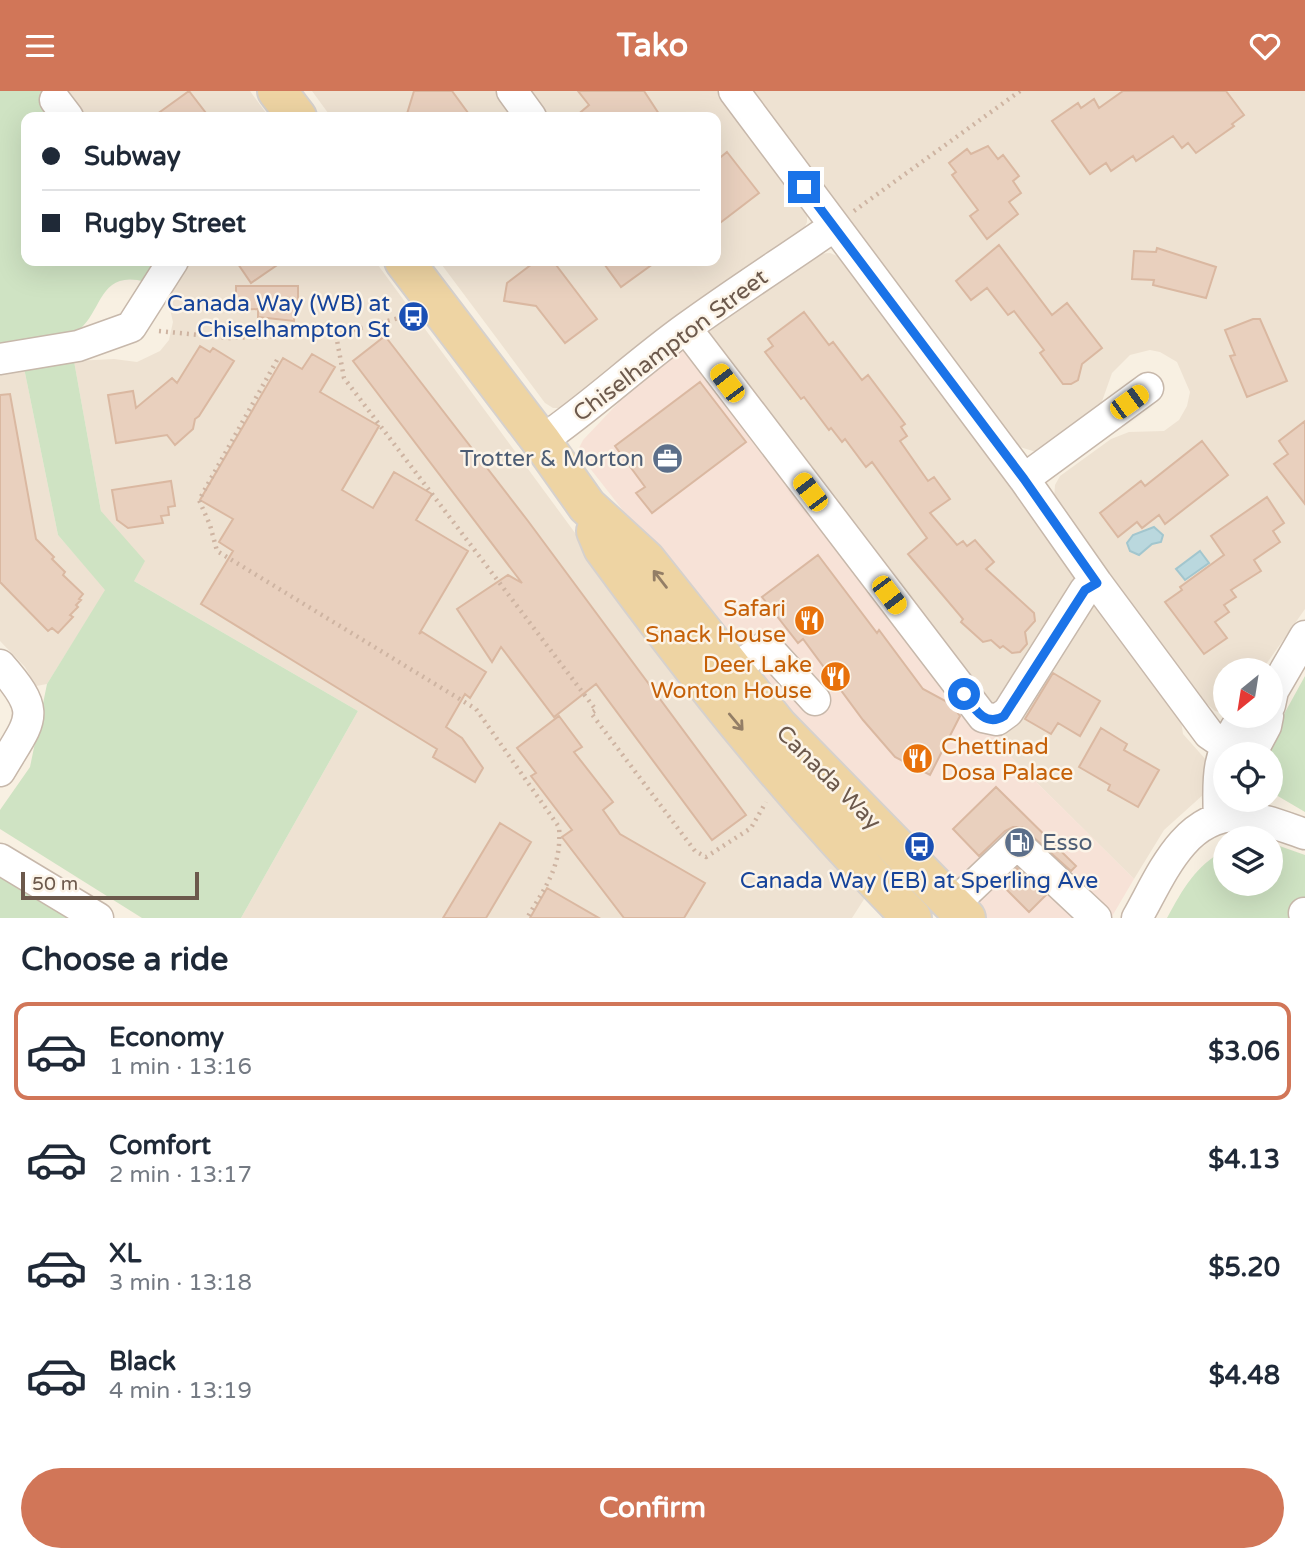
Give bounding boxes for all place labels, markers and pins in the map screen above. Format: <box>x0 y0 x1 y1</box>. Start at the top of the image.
place label: Canada Way (WB) at Chiselhampton St <box>167 290 390 344</box>
bus stop icon: Canada Way (WB) at Chiselhampton St <box>396 299 430 333</box>
office icon: Trotter & Morton <box>650 441 684 475</box>
place label: Trotter & Morton <box>460 445 644 473</box>
place label: Safari Snack House <box>645 595 786 649</box>
restaurant icon: Safari Snack House <box>792 604 826 638</box>
place label: Deer Lake Wonton House <box>650 651 812 705</box>
restaurant icon: Deer Lake Wonton House <box>818 660 852 694</box>
place label: Chettinad Dosa Palace <box>941 733 1073 787</box>
restaurant icon: Chettinad Dosa Palace <box>901 742 935 776</box>
fuel station icon: Esso <box>1002 825 1036 859</box>
bus stop icon: Canada Way (EB) at Sperling Ave <box>902 829 936 863</box>
place label: Esso <box>1042 829 1093 857</box>
place label: Canada Way (EB) at Sperling Ave <box>740 867 1098 895</box>

